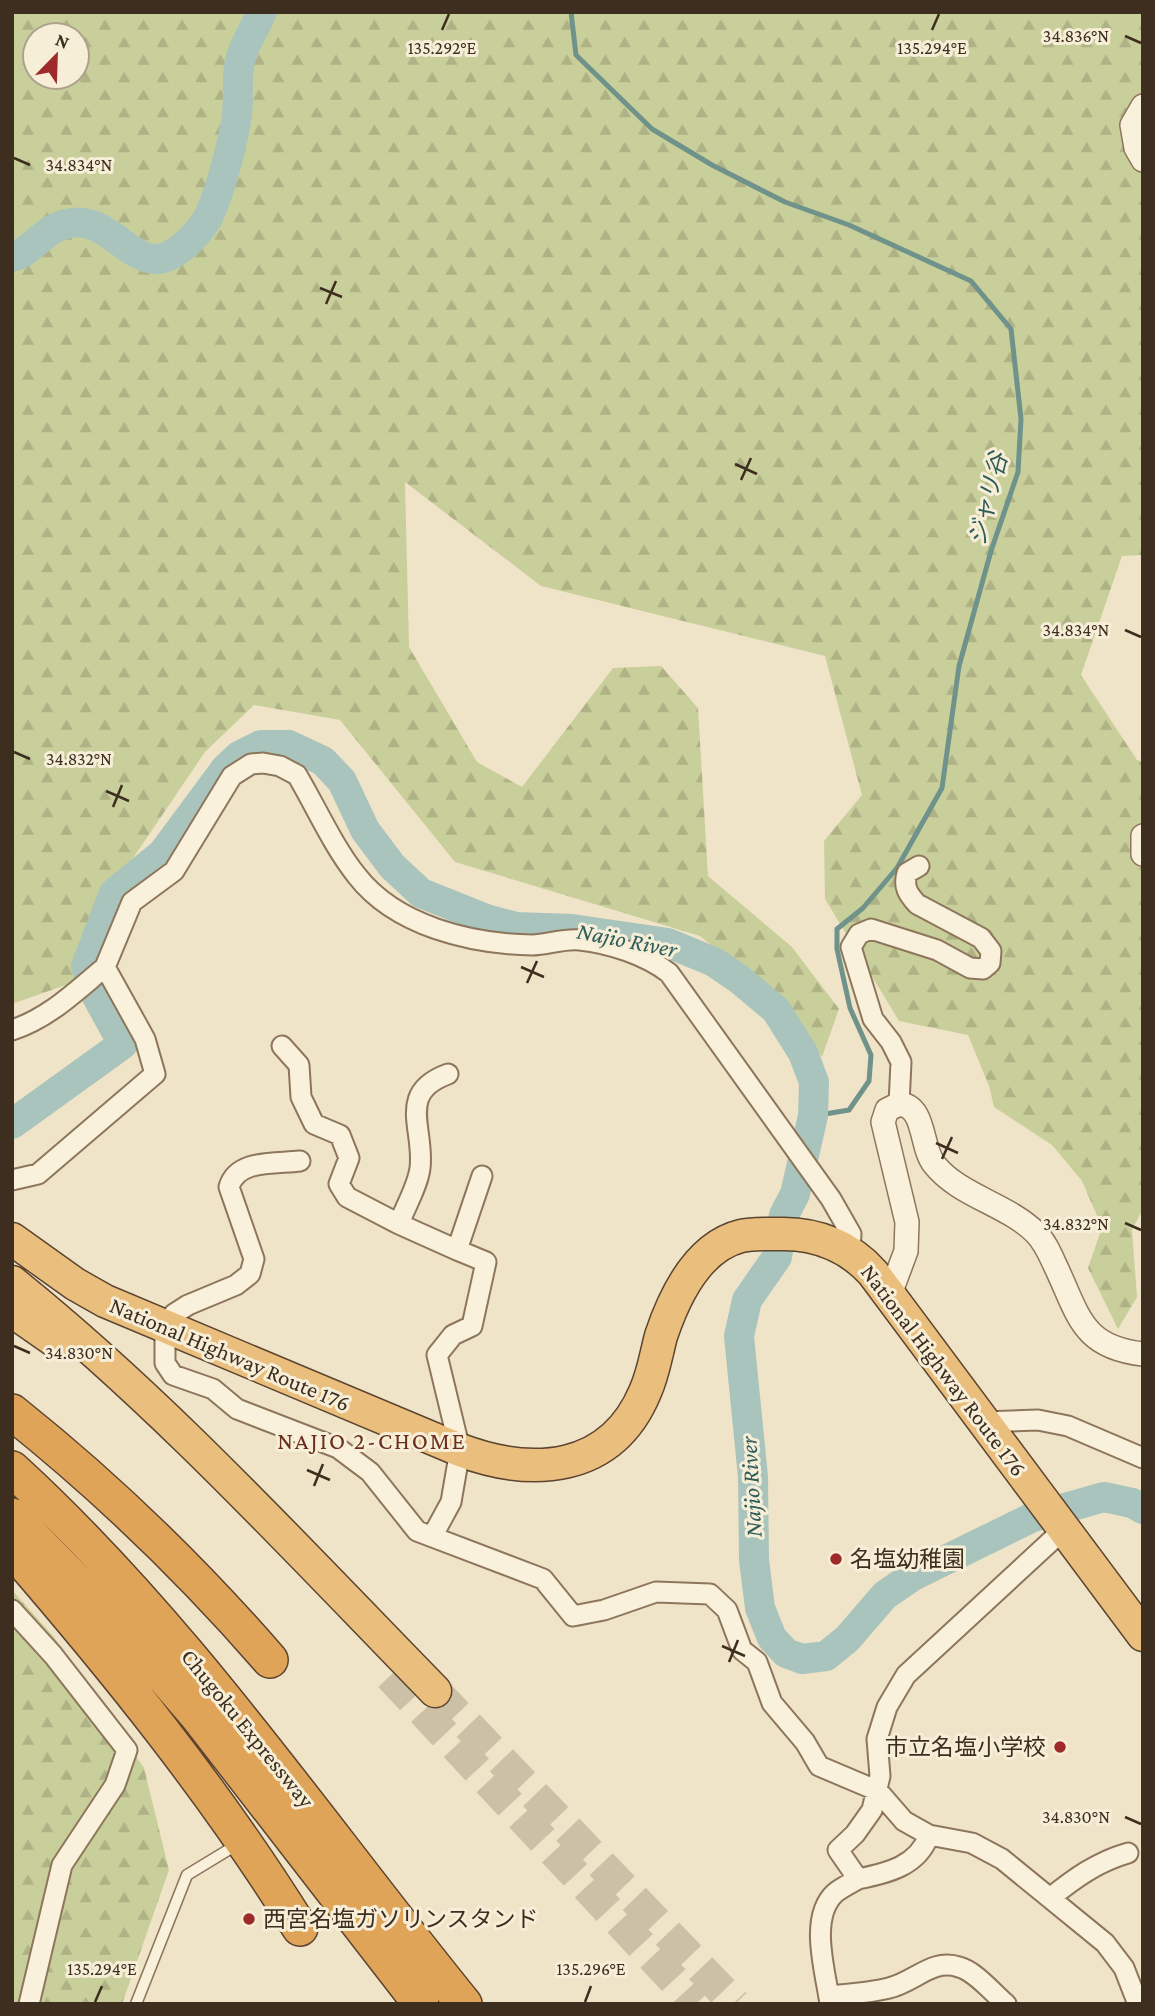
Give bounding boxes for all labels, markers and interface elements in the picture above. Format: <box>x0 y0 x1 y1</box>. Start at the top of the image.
north arrow <box>21 21 91 91</box>
text: 34.836°N <box>1043 26 1109 46</box>
text: N <box>52 29 73 53</box>
text: 135.292°E <box>408 38 477 58</box>
text: 135.294°E <box>897 38 967 58</box>
text: 34.834°N <box>46 155 113 175</box>
water label: ジャリ谷 <box>963 448 1013 548</box>
text: 34.834°N <box>1043 620 1110 640</box>
text: 34.832°N <box>46 749 112 769</box>
water label: Najio River <box>575 917 680 964</box>
text: 34.832°N <box>1043 1214 1109 1234</box>
street label: National Highway Route 176 <box>856 1259 1032 1481</box>
street label: National Highway Route 176 <box>106 1292 354 1416</box>
text: 34.830°N <box>45 1343 113 1363</box>
district label: NAJIO 2-CHOME <box>277 1427 467 1454</box>
water label: Najio River <box>734 1435 768 1538</box>
place label: 名塩幼稚園 <box>850 1546 965 1572</box>
marker: 名塩幼稚園 <box>828 1551 844 1567</box>
street label: Chugoku Expressway <box>176 1643 320 1813</box>
place label: 市立名塩小学校 <box>885 1734 1046 1760</box>
marker: 市立名塩小学校 <box>1052 1739 1068 1755</box>
text: 34.830°N <box>1042 1807 1110 1827</box>
place label: 西宮名塩ガソリンスタンド <box>263 1906 539 1932</box>
marker: 西宮名塩ガソリンスタンド <box>241 1911 257 1927</box>
text: 135.294°E <box>67 1959 137 1979</box>
text: 135.296°E <box>556 1959 626 1979</box>

